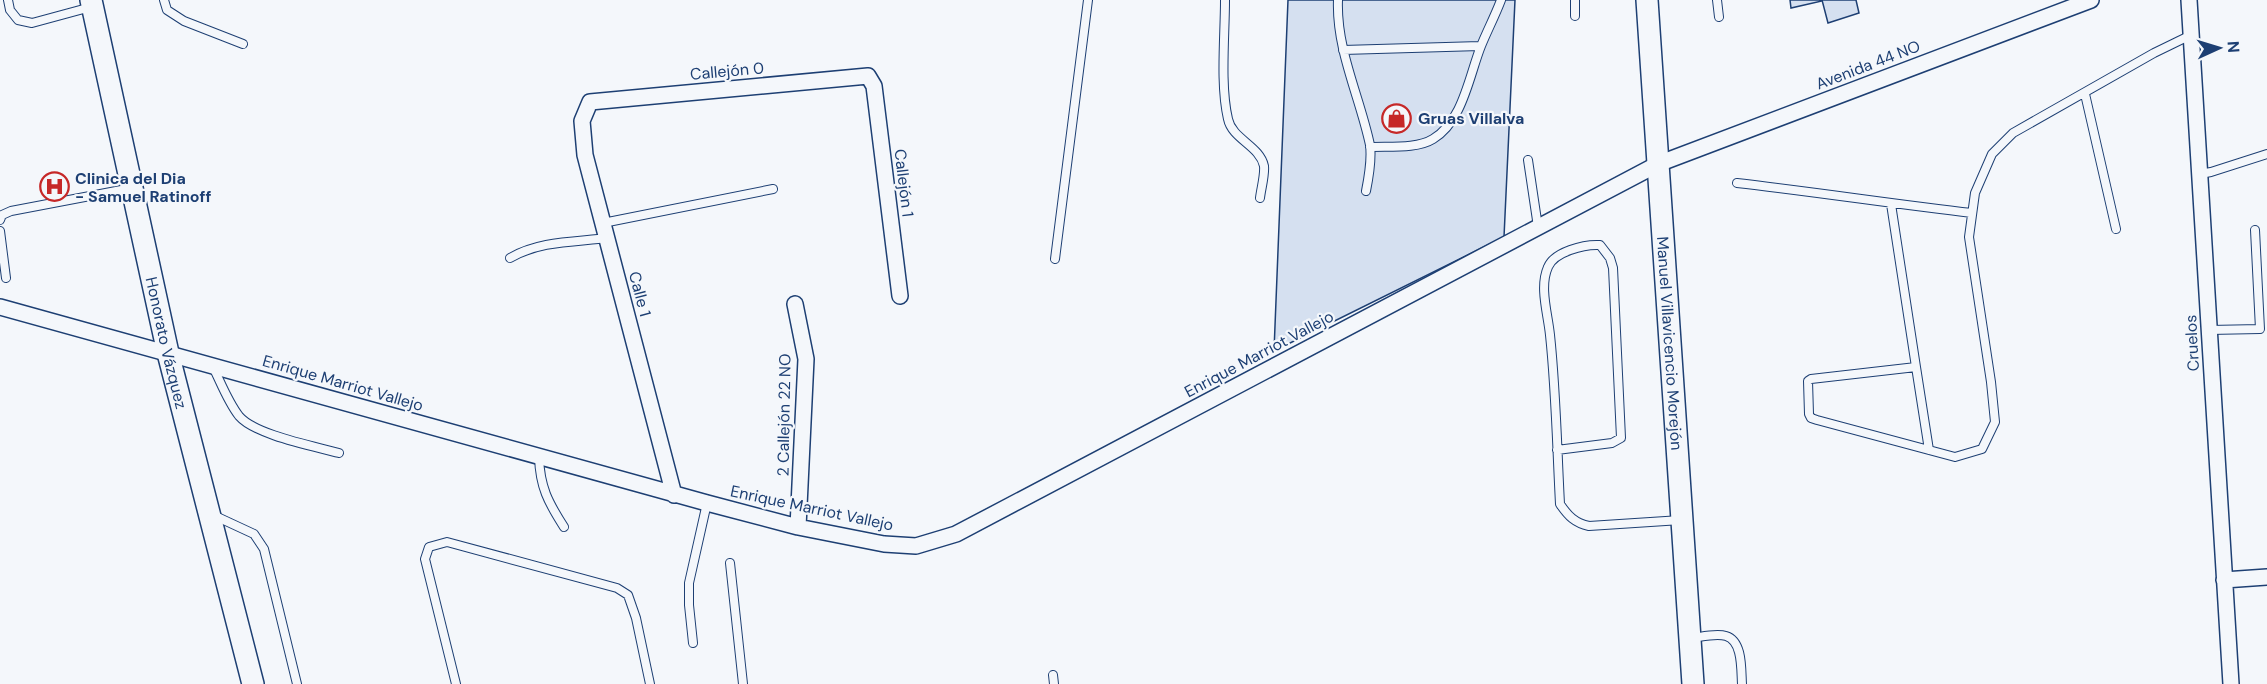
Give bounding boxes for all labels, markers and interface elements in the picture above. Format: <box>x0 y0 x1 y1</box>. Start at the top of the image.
north arrow <box>2189 18 2249 78</box>
street label: Avenida 44 NO <box>1813 35 1923 95</box>
text: N <box>2223 40 2244 54</box>
street label: Callejón 0 <box>689 57 765 85</box>
shop icon: Gruas Villalva <box>1381 102 1413 134</box>
place label: Gruas Villalva <box>1418 108 1524 129</box>
street label: Callejón 1 <box>889 148 919 218</box>
place label: Clinica del Dia - Samuel Ratinoff <box>75 168 212 207</box>
hospital icon: Clinica del Dia - Samuel Ratinoff <box>38 171 70 203</box>
street label: Manuel Villavicencio Morejón <box>1652 236 1688 451</box>
street label: Calle 1 <box>624 269 656 319</box>
street label: Honorato Vázquez <box>141 275 192 411</box>
street label: Enrique Marriot Vallejo <box>1181 306 1337 402</box>
street label: Cruelos <box>2180 314 2204 372</box>
street label: Enrique Marriot Vallejo <box>260 350 426 416</box>
street label: 2 Callejón 22 NO <box>772 353 796 477</box>
street label: Enrique Marriot Vallejo <box>729 480 895 536</box>

